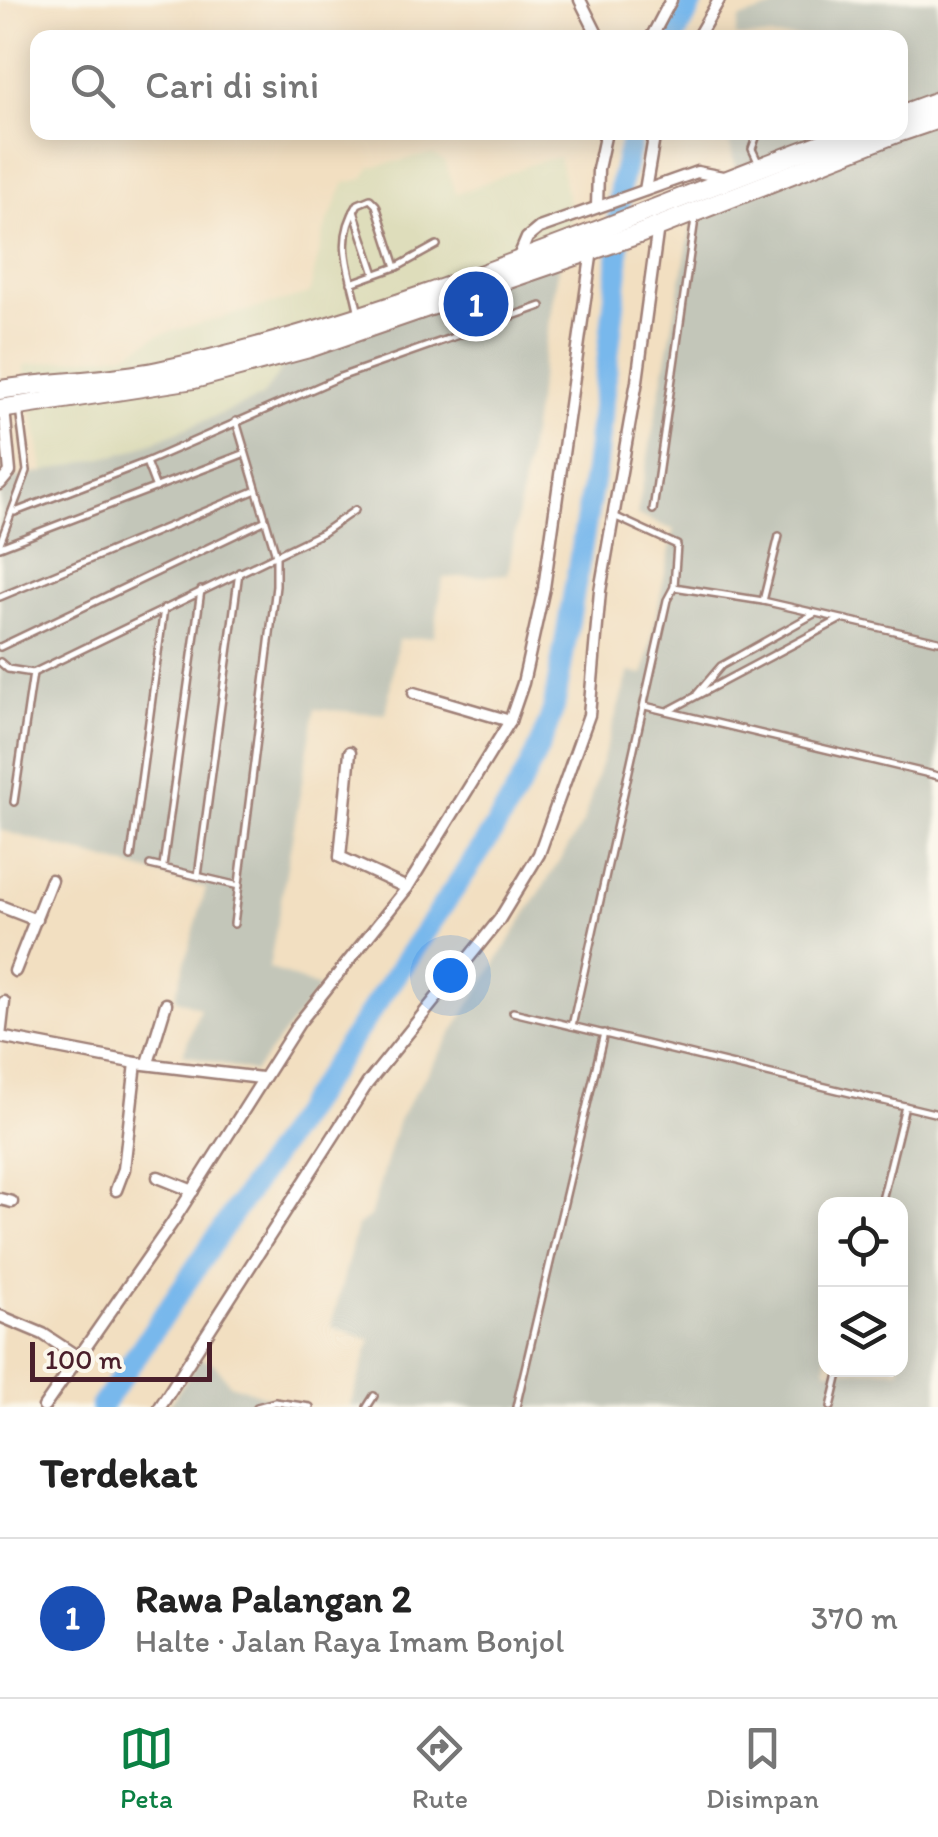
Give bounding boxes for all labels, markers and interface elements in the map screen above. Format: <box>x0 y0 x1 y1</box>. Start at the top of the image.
search box <box>30 30 908 140</box>
icon: search <box>65 58 120 113</box>
text: Cari di sini <box>145 62 319 108</box>
pin: 1 <box>444 266 508 342</box>
your location <box>425 950 476 1001</box>
map controls <box>818 1197 908 1377</box>
button: locate <box>818 1197 908 1287</box>
button: layers <box>818 1287 908 1377</box>
scale bar <box>30 1337 212 1382</box>
text: 100 m <box>45 1342 122 1376</box>
text: Terdekat <box>40 1447 198 1498</box>
text: Rawa Palangan 2 <box>135 1576 411 1622</box>
text: 1 <box>65 1599 80 1637</box>
text: 370 m <box>811 1599 898 1637</box>
text: Halte · Jalan Raya Imam Bonjol <box>135 1622 564 1660</box>
tab: Peta <box>119 1721 174 1815</box>
tab: Rute <box>412 1721 468 1815</box>
tab: Disimpan <box>706 1721 819 1815</box>

